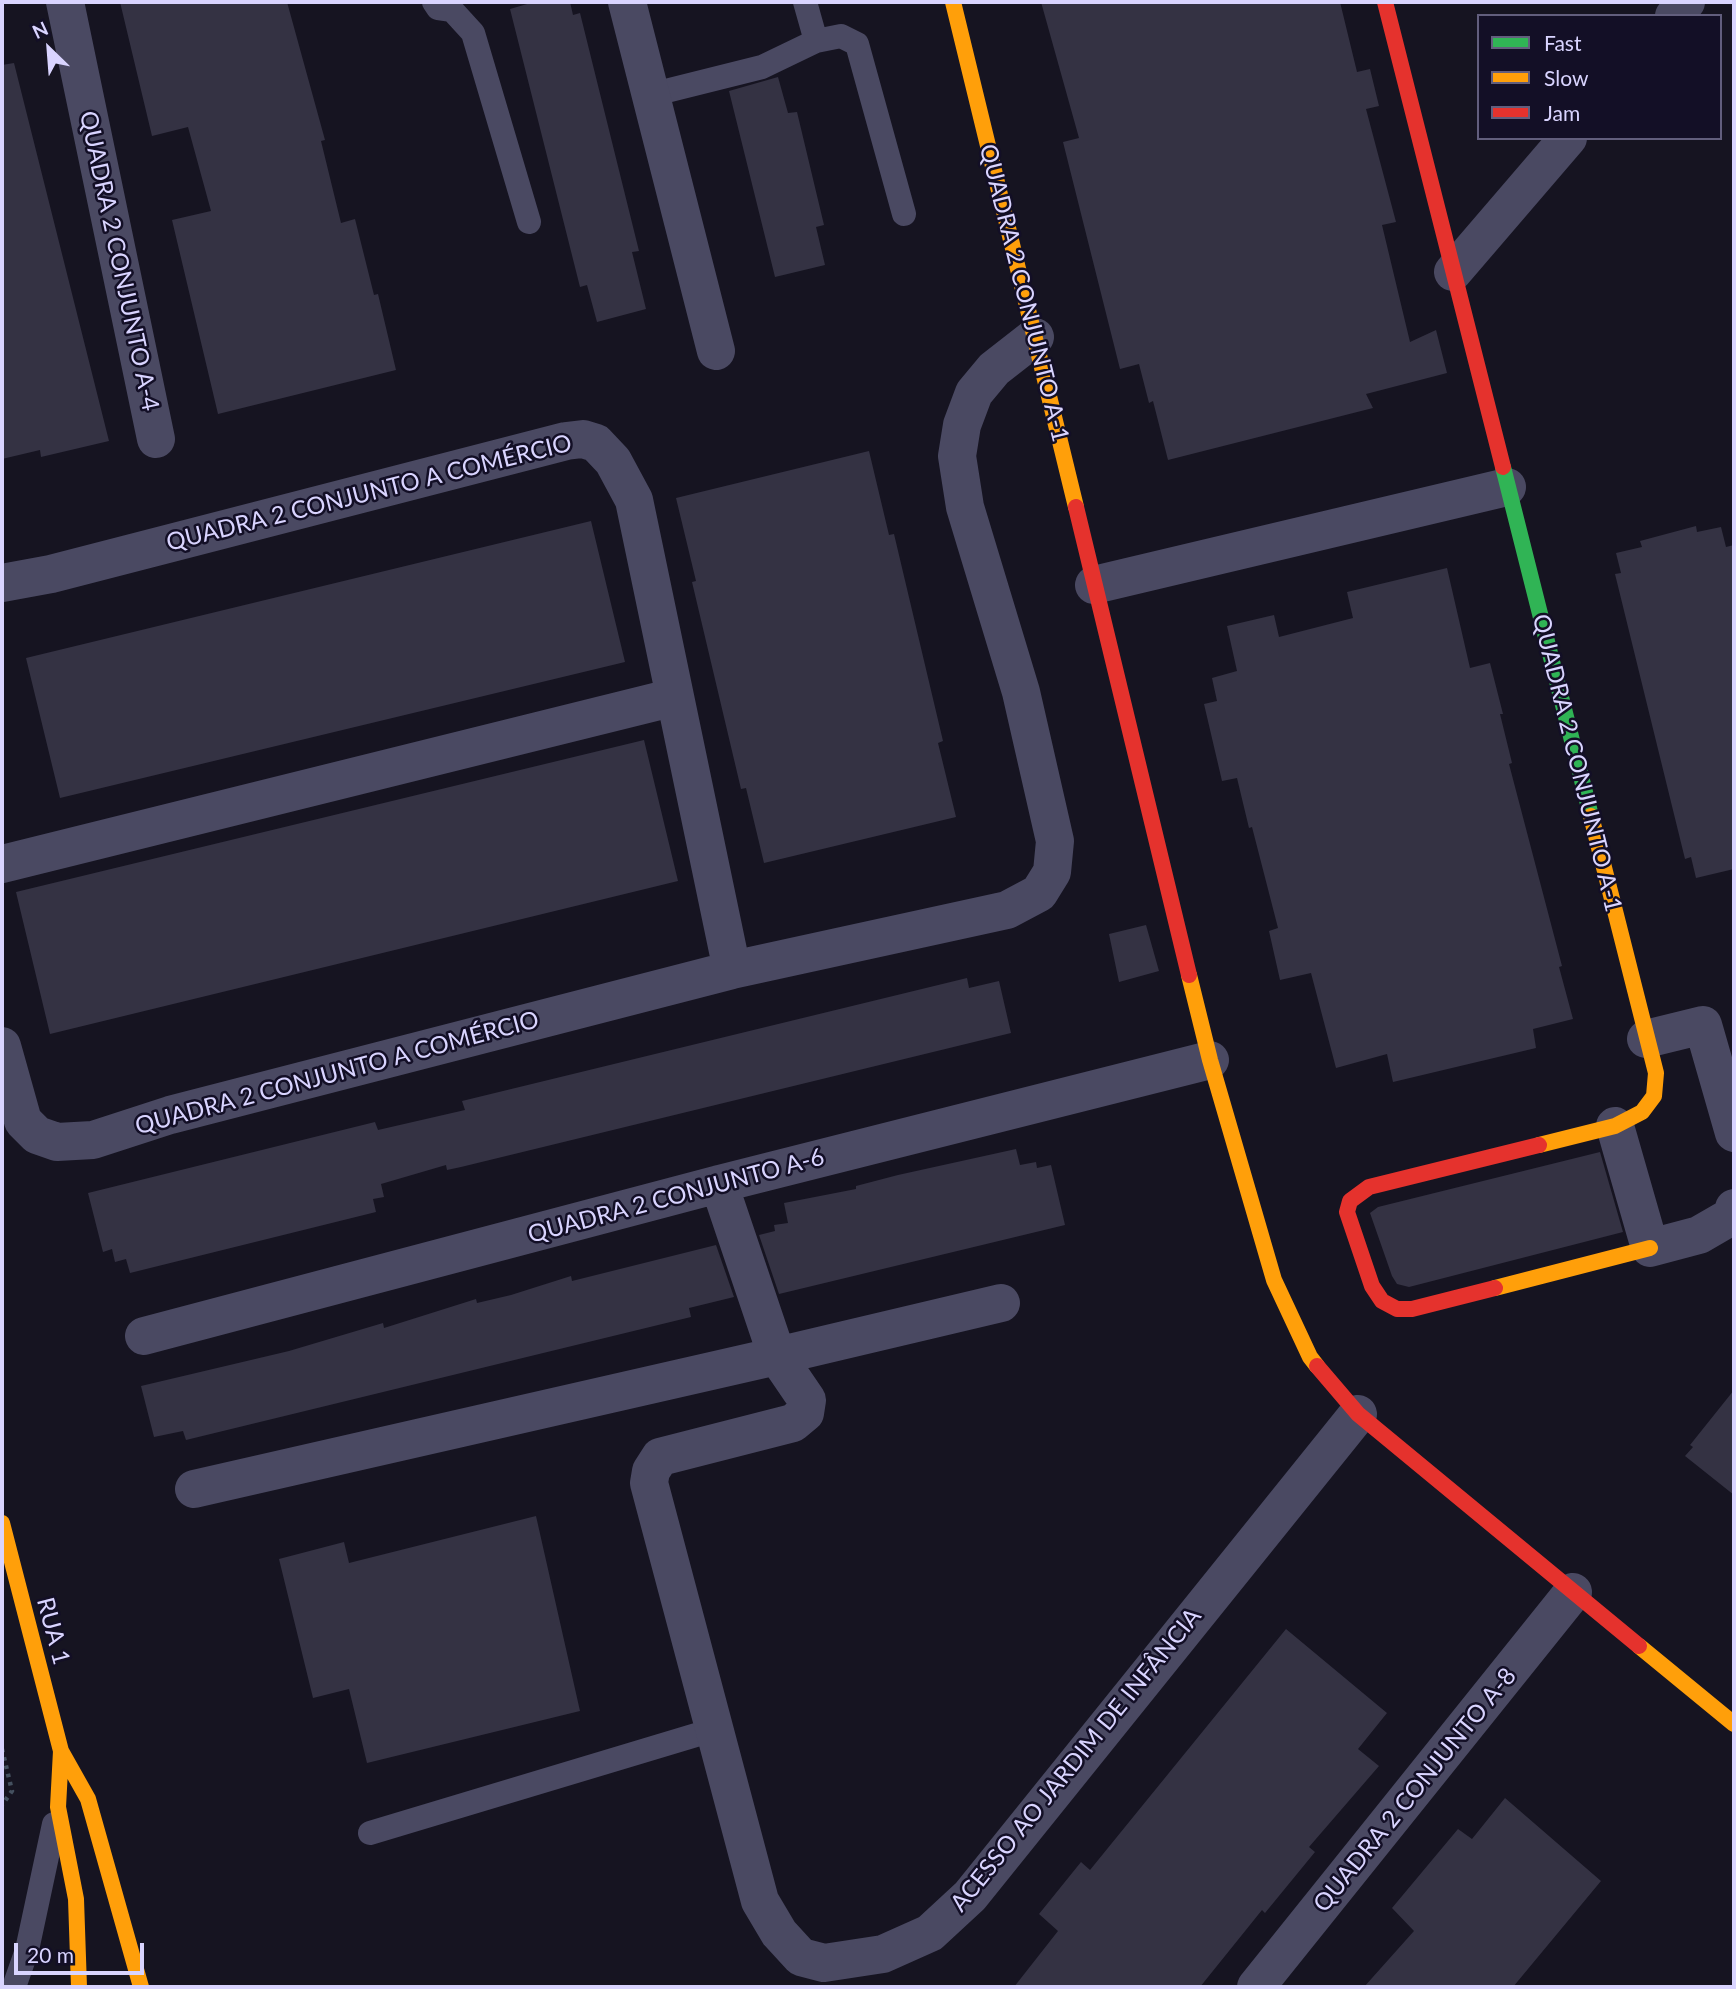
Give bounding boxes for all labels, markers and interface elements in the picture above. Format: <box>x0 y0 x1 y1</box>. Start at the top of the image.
north arrow <box>14 14 84 84</box>
legend <box>1477 14 1722 140</box>
text: N <box>28 16 51 43</box>
text: Fast <box>1544 30 1581 55</box>
text: Slow <box>1544 65 1588 90</box>
text: Jam <box>1544 100 1580 125</box>
street label: QUADRA 2 CONJUNTO A-4 <box>73 109 165 413</box>
street label: QUADRA 2 CONJUNTO A-1 <box>973 141 1075 445</box>
street label: QUADRA 2 CONJUNTO A COMÉRCIO <box>163 429 575 557</box>
street label: QUADRA 2 CONJUNTO A-1 <box>1526 611 1628 915</box>
street label: QUADRA 2 CONJUNTO A COMÉRCIO <box>132 1005 542 1141</box>
street label: QUADRA 2 CONJUNTO A-6 <box>525 1143 827 1249</box>
street label: RUA 1 <box>30 1594 76 1668</box>
street label: ACESSO AO JARDIM DE INFÂNCIA <box>945 1603 1207 1917</box>
street label: QUADRA 2 CONJUNTO A-8 <box>1308 1662 1522 1918</box>
scale bar <box>18 1930 147 1974</box>
text: 20 m <box>27 1942 74 1967</box>

